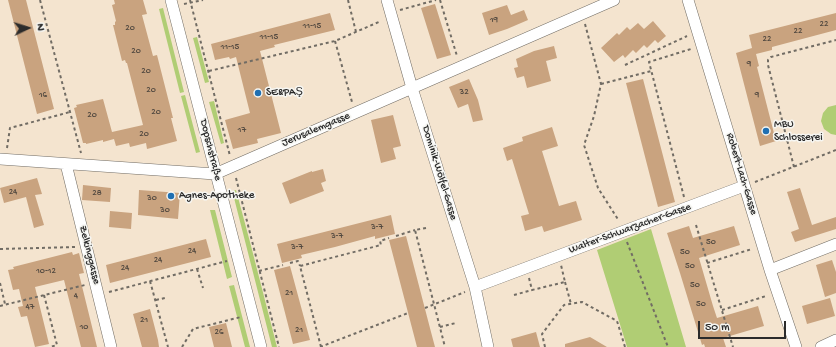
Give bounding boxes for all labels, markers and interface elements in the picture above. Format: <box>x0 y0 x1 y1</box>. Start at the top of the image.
north arrow <box>8 8 48 48</box>
house number: 19 <box>490 16 498 26</box>
house number: 22 <box>820 20 828 30</box>
house number: 11-15 <box>303 22 321 32</box>
text: N <box>34 23 46 31</box>
house number: 20 <box>125 24 135 34</box>
house number: 22 <box>794 27 802 37</box>
house number: 11-15 <box>260 33 278 43</box>
house number: 22 <box>763 35 771 45</box>
house number: 11-15 <box>221 43 239 53</box>
house number: 20 <box>131 47 141 57</box>
house number: 9 <box>747 60 751 70</box>
house number: 20 <box>141 67 151 77</box>
house number: 20 <box>146 86 156 96</box>
place label: SE&PAŞ <box>266 86 303 100</box>
marker: SE&PAŞ <box>253 88 263 98</box>
house number: 32 <box>459 88 469 98</box>
house number: 16 <box>39 91 47 101</box>
house number: 9 <box>755 91 759 101</box>
house number: 20 <box>151 108 161 118</box>
street label: Jerusalemgasse <box>280 110 352 150</box>
house number: 20 <box>87 111 97 121</box>
street label: Dopschstraße <box>196 118 224 182</box>
place label: MBU Schlosserei <box>774 118 823 144</box>
street label: Dominik-Wölfel-Gasse <box>418 124 460 222</box>
house number: 17 <box>238 126 246 136</box>
marker: MBU Schlosserei <box>761 126 771 136</box>
house number: 20 <box>139 130 149 140</box>
street label: Robert-Lach-Gasse <box>722 131 760 217</box>
house number: 24 <box>9 188 17 198</box>
house number: 28 <box>92 189 102 199</box>
place label: Agnes-Apotheke <box>179 189 254 203</box>
marker: Agnes-Apotheke <box>166 191 176 201</box>
house number: 30 <box>147 194 157 204</box>
street label: Walter-Schwarzacher-Gasse <box>567 201 693 257</box>
house number: 30 <box>160 206 170 216</box>
house number: 3-7 <box>371 223 383 233</box>
street label: Zelkinggasse <box>75 224 103 286</box>
house number: 3-7 <box>331 232 343 242</box>
house number: 50 <box>706 238 716 248</box>
house number: 3-7 <box>291 243 303 253</box>
house number: 24 <box>188 247 196 257</box>
house number: 50 <box>680 248 690 258</box>
house number: 24 <box>154 256 162 266</box>
house number: 50 <box>685 262 695 272</box>
house number: 24 <box>121 264 129 274</box>
house number: 10-12 <box>36 267 56 277</box>
house number: 50 <box>690 281 700 291</box>
house number: 21 <box>285 289 293 299</box>
house number: 4 <box>74 292 78 302</box>
house number: 50 <box>696 300 706 310</box>
house number: 47 <box>26 303 34 313</box>
scale bar <box>700 313 788 339</box>
house number: 21 <box>140 316 148 326</box>
text: 50 m <box>705 321 730 335</box>
house number: 10 <box>80 323 88 333</box>
house number: 21 <box>295 326 303 336</box>
house number: 26 <box>215 328 223 338</box>

